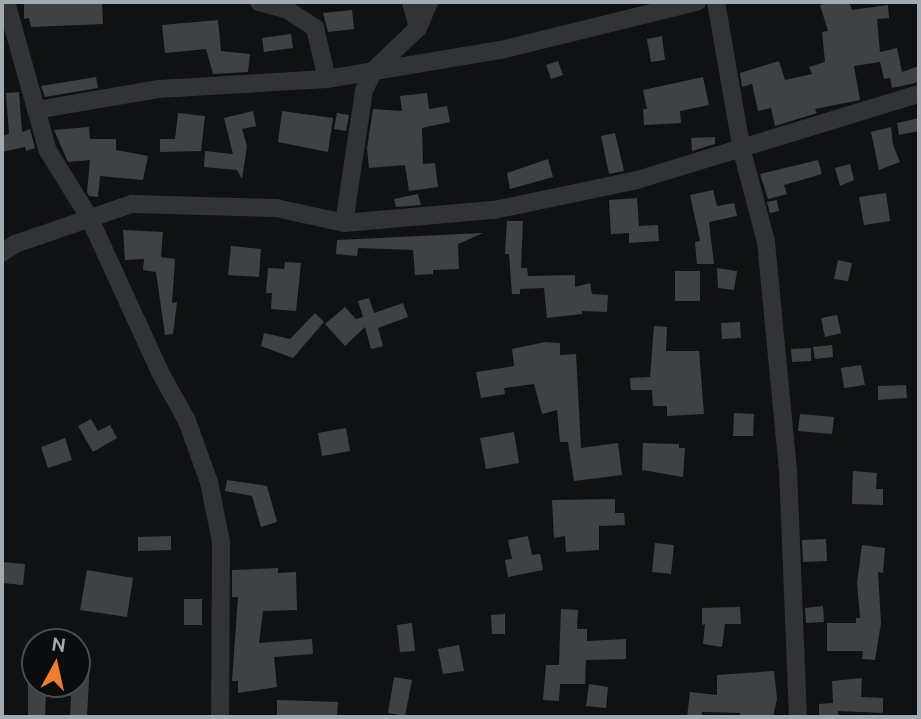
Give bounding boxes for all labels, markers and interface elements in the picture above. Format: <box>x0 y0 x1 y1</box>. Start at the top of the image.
north arrow <box>21 628 91 698</box>
text: N <box>50 632 67 656</box>

